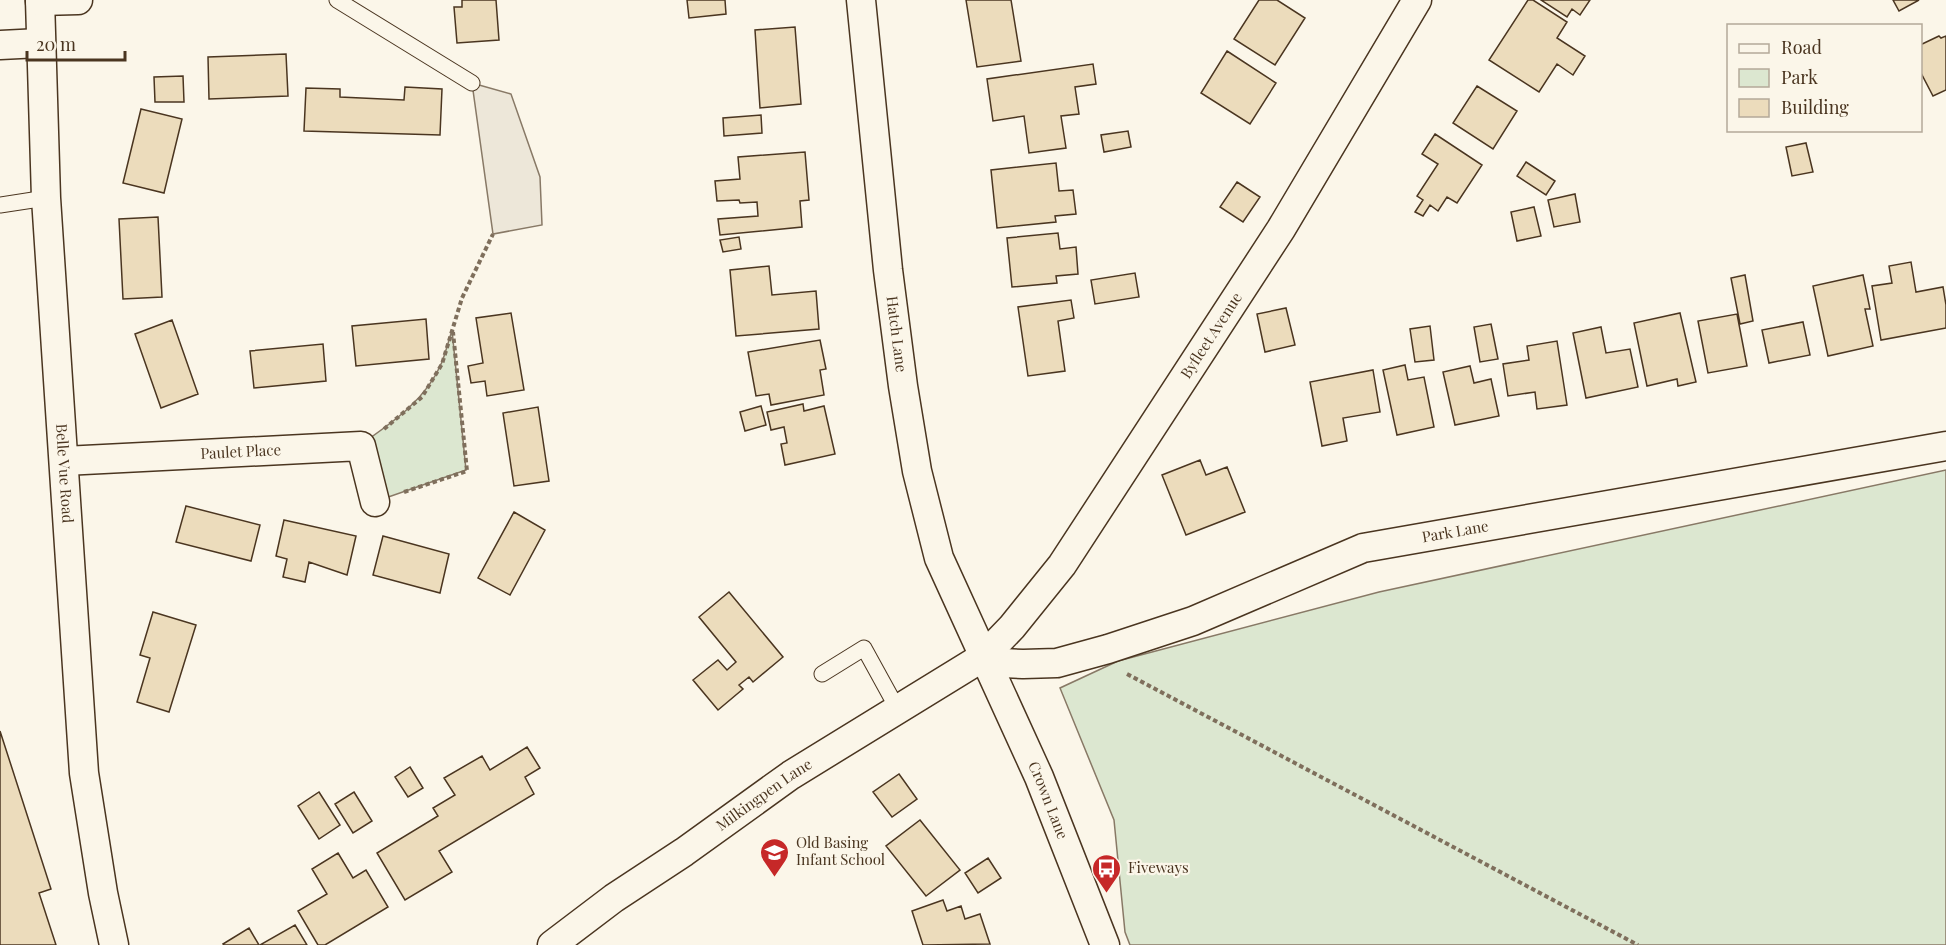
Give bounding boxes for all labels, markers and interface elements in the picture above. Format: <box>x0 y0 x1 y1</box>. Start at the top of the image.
scale bar <box>27 24 124 62</box>
legend <box>1727 24 1922 132</box>
text: 20 m <box>36 32 76 56</box>
text: Road <box>1781 35 1822 59</box>
text: Park <box>1781 65 1818 89</box>
text: Building <box>1781 95 1849 119</box>
street label: Byfleet Avenue <box>1175 288 1246 382</box>
street label: Hatch Lane <box>882 295 912 373</box>
street label: Belle Vue Road <box>52 423 78 524</box>
street label: Paulet Place <box>200 439 282 463</box>
street label: Park Lane <box>1420 515 1490 547</box>
street label: Milkingpen Lane <box>712 754 815 835</box>
street label: Crown Lane <box>1024 758 1073 842</box>
place label: Old Basing Infant School <box>796 832 885 869</box>
school or university icon: Old Basing Infant School <box>759 836 791 878</box>
bus stop icon: Fiveways <box>1091 852 1123 894</box>
place label: Fiveways <box>1128 857 1189 877</box>

